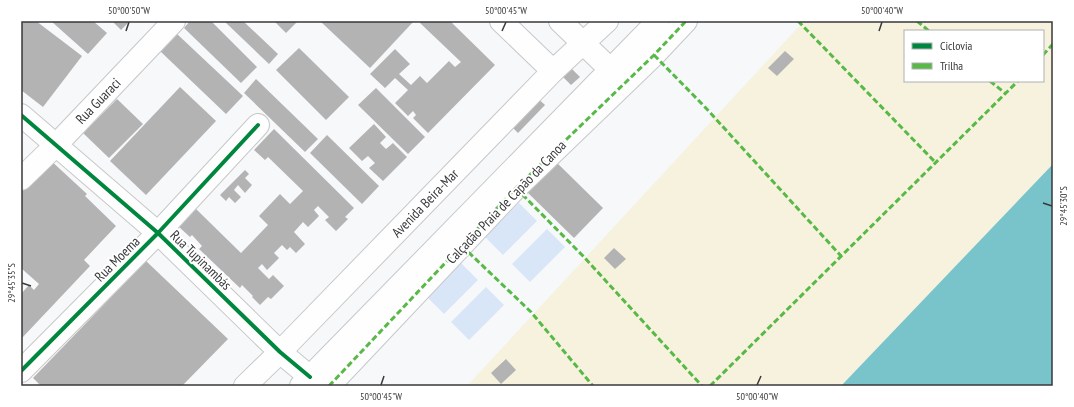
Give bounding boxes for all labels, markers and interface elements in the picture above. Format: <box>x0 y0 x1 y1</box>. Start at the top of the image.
text: 50°00'50"W <box>108 4 150 17</box>
text: 50°00'45"W <box>485 4 527 17</box>
text: 50°00'40"W <box>861 4 903 17</box>
legend <box>904 30 1044 82</box>
text: Ciclovia <box>940 38 972 53</box>
text: Trilha <box>940 58 963 73</box>
street label: Rua Guaraci <box>72 74 124 128</box>
street label: Calçadão Praia de Capão da Canoa <box>442 136 570 268</box>
street label: Avenida Beira-Mar <box>388 165 462 241</box>
text: 29°45'30"S <box>1057 186 1070 226</box>
street label: Rua Tupinambás <box>166 226 236 294</box>
street label: Rua Moema <box>91 233 143 285</box>
text: 29°45'35"S <box>5 263 18 303</box>
text: 50°00'45"W <box>360 390 402 403</box>
text: 50°00'40"W <box>736 390 778 403</box>

